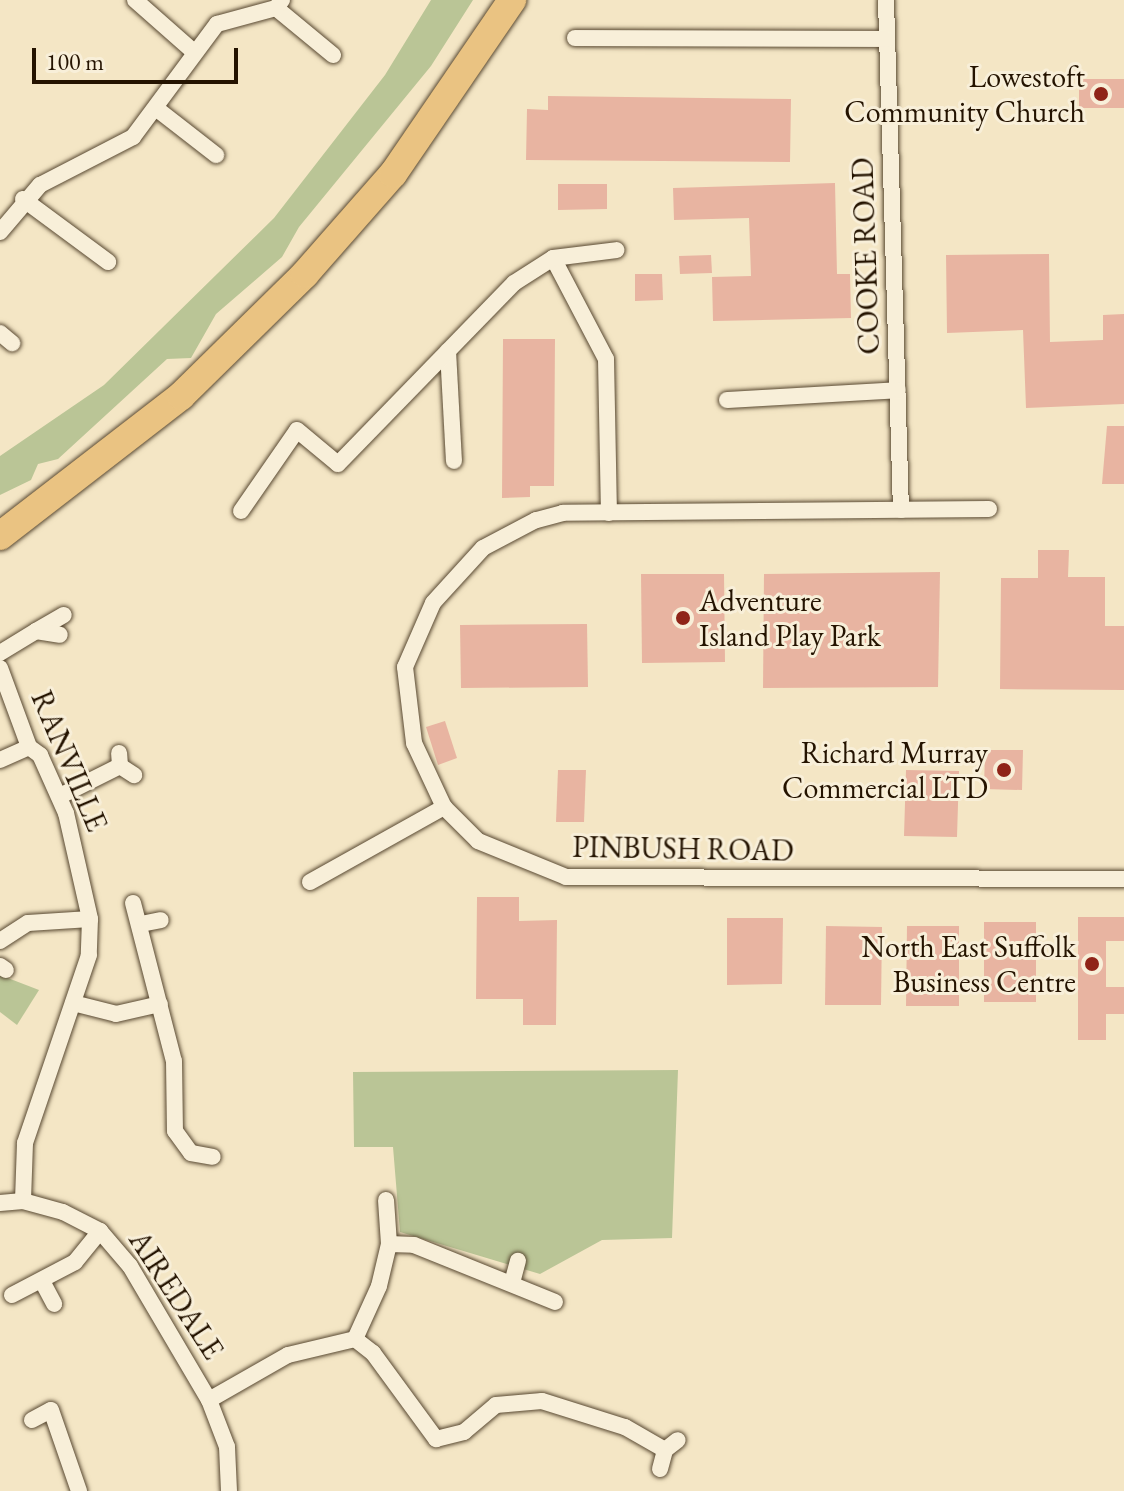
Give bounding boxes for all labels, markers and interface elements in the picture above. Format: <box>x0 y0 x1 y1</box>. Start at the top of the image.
scale bar <box>36 32 242 82</box>
text: 100 m <box>46 46 104 77</box>
place label: Lowestoft Community Church <box>844 59 1085 130</box>
marker: Lowestoft Community Church <box>1092 85 1110 103</box>
street label: COOKE ROAD <box>845 157 887 355</box>
place label: Adventure Island Play Park <box>699 583 881 654</box>
marker: Adventure Island Play Park <box>674 609 692 627</box>
street label: RANVILLE <box>23 685 115 837</box>
place label: Richard Murray Commercial LTD <box>782 735 988 806</box>
marker: Richard Murray Commercial LTD <box>995 761 1013 779</box>
street label: PINBUSH ROAD <box>572 829 794 869</box>
place label: North East Suffolk Business Centre <box>861 929 1076 1000</box>
marker: North East Suffolk Business Centre <box>1083 955 1101 973</box>
street label: AIREDALE <box>121 1224 231 1366</box>

